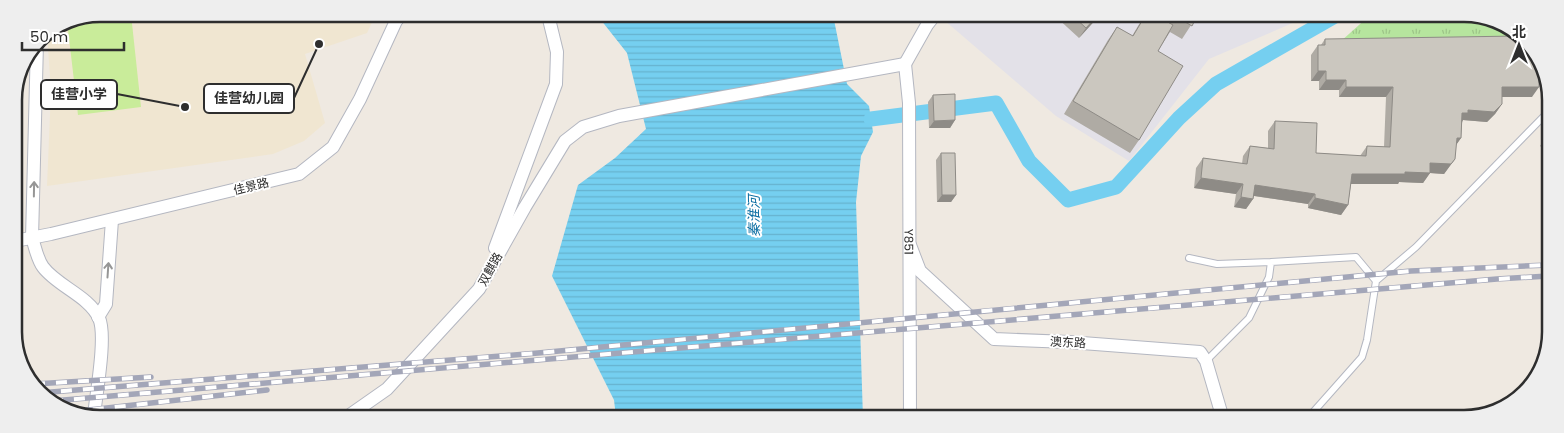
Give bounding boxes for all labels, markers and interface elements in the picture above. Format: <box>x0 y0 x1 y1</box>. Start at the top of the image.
scale bar <box>22 20 125 52</box>
north arrow <box>1494 20 1544 70</box>
text: 北 <box>1512 22 1526 42</box>
text: 50 m <box>30 26 68 47</box>
callout: 佳营小学 <box>41 80 117 109</box>
text: 佳营小学 <box>51 84 107 104</box>
callout: 佳营幼儿园 <box>204 84 294 113</box>
text: 佳营幼儿园 <box>214 88 284 108</box>
street label: 佳景路 <box>231 173 271 199</box>
one-way arrow <box>29 181 38 197</box>
water label: 秦淮河 <box>744 192 764 237</box>
street label: Y851 <box>901 229 918 255</box>
street label: 双麒路 <box>474 249 506 289</box>
one-way arrow <box>104 262 113 278</box>
street label: 澳东路 <box>1050 333 1086 351</box>

